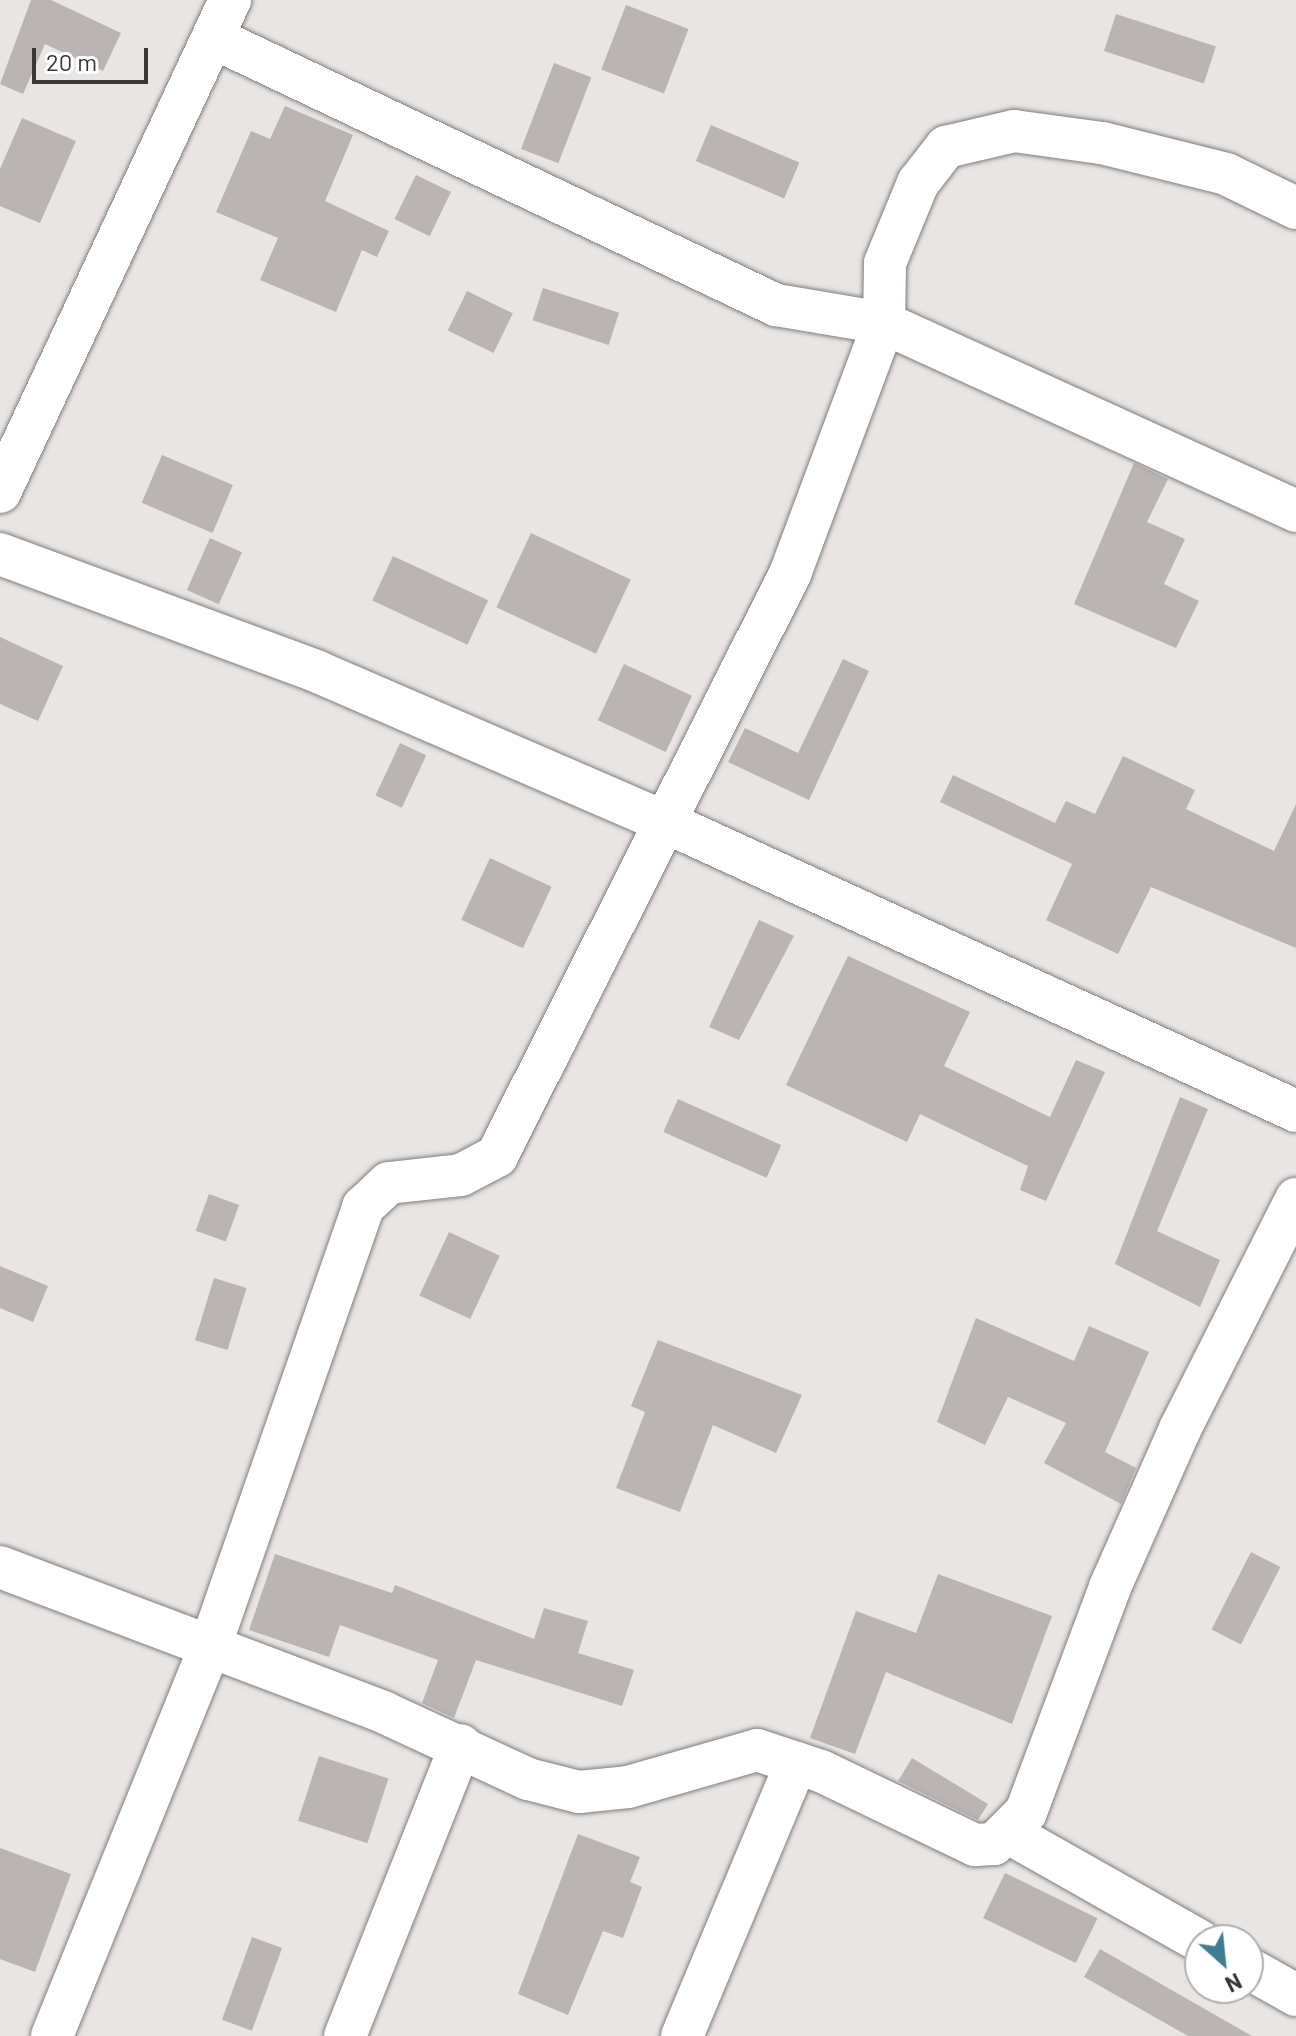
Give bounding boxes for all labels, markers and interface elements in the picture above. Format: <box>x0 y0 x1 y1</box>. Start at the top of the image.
scale bar <box>36 32 152 82</box>
text: 20 m <box>46 47 97 76</box>
north arrow <box>1184 1924 1264 2004</box>
text: N <box>1222 1969 1246 1999</box>

